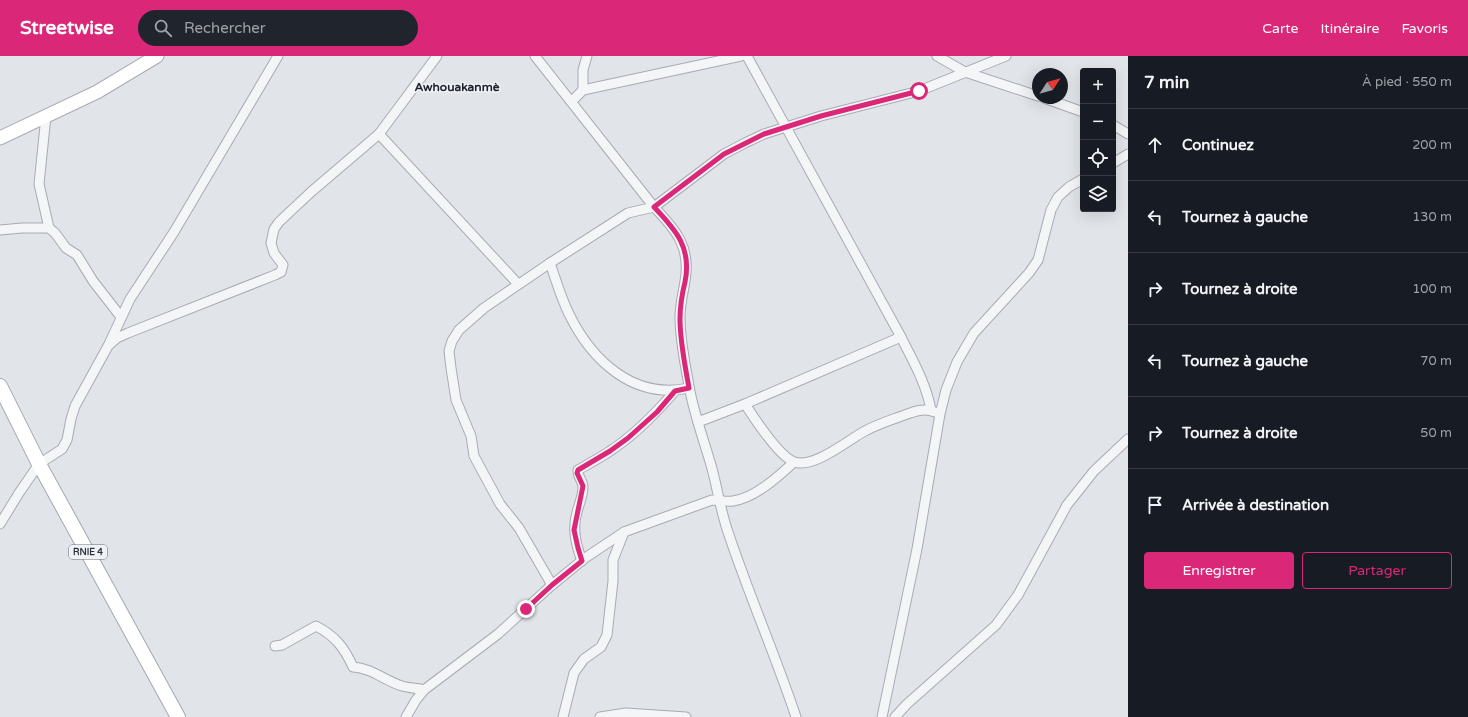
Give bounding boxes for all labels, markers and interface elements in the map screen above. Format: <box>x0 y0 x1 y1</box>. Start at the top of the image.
search box <box>138 10 418 46</box>
text: Streetwise <box>20 17 114 39</box>
icon: search <box>152 17 174 39</box>
text: Rechercher <box>184 19 266 37</box>
text: Carte <box>1262 20 1298 37</box>
text: Itinéraire <box>1320 20 1379 37</box>
text: Favoris <box>1401 20 1448 37</box>
north arrow <box>1032 68 1068 104</box>
map controls <box>1080 68 1116 212</box>
button: + <box>1080 68 1116 104</box>
text: 7 min <box>1144 72 1189 93</box>
text: À pied · 550 m <box>1362 74 1452 90</box>
district label: Awhouakanmè <box>415 80 500 94</box>
route start <box>910 82 928 100</box>
button: − <box>1080 104 1116 140</box>
icon: ahead <box>1144 134 1166 156</box>
text: Continuez <box>1182 136 1254 154</box>
text: 200 m <box>1412 137 1452 153</box>
button: locate <box>1080 140 1116 176</box>
button: layers <box>1080 176 1116 212</box>
icon: left <box>1144 206 1166 228</box>
text: Tournez à gauche <box>1182 208 1308 226</box>
text: 130 m <box>1412 209 1452 225</box>
icon: right <box>1144 278 1166 300</box>
text: Tournez à droite <box>1182 280 1297 298</box>
text: 100 m <box>1412 281 1452 297</box>
icon: left <box>1144 350 1166 372</box>
text: Tournez à gauche <box>1182 352 1308 370</box>
text: 70 m <box>1420 353 1452 369</box>
icon: right <box>1144 422 1166 444</box>
text: Tournez à droite <box>1182 424 1297 442</box>
text: 50 m <box>1420 425 1452 441</box>
icon: arrive <box>1144 494 1166 516</box>
text: Arrivée à destination <box>1182 496 1329 514</box>
road number: RNIE 4 <box>69 545 107 559</box>
button: Enregistrer <box>1144 552 1294 589</box>
button: Partager <box>1302 552 1452 589</box>
route end <box>517 600 535 618</box>

